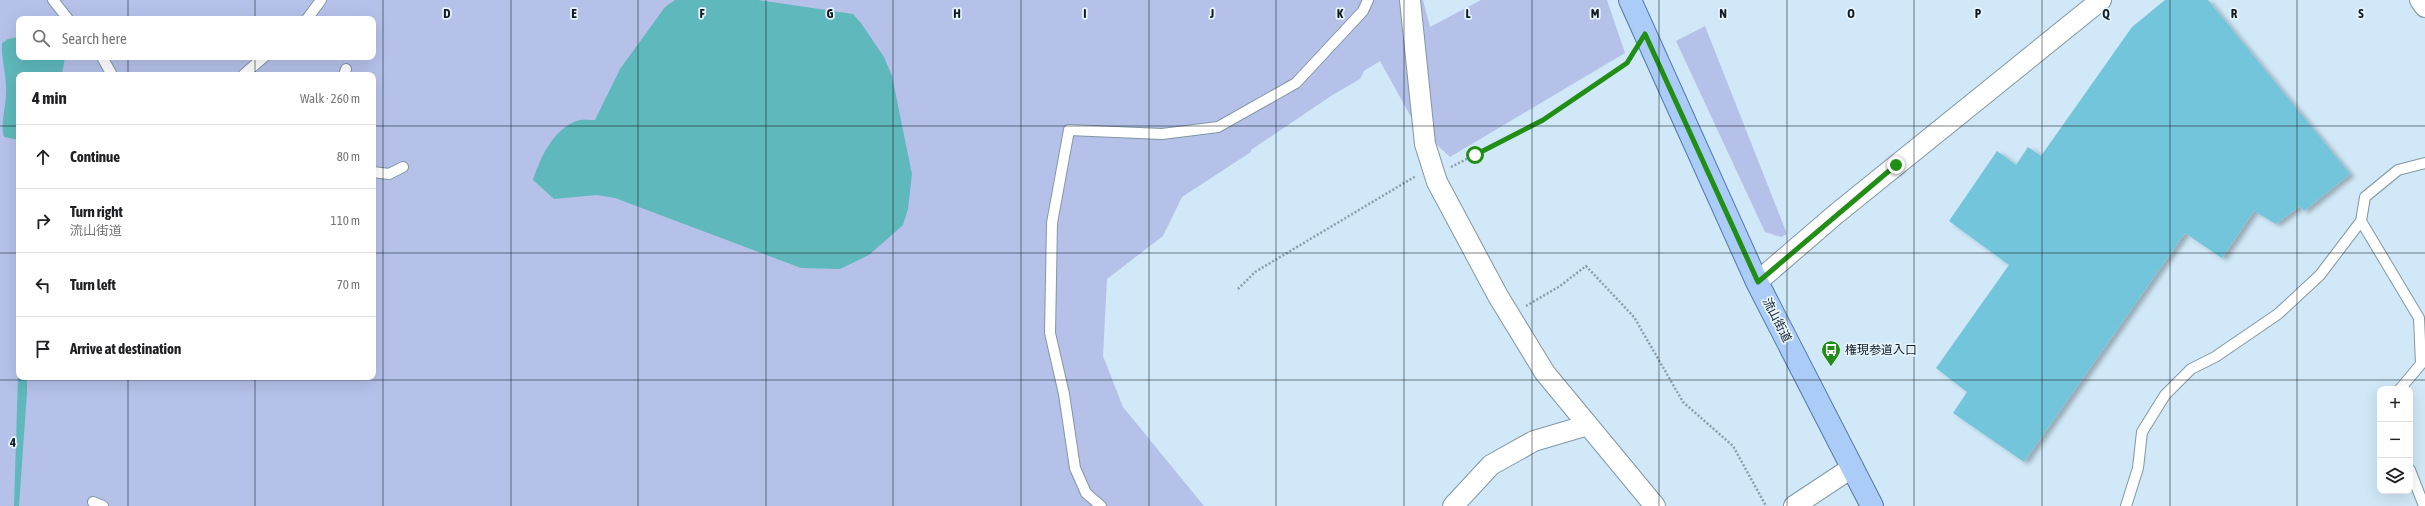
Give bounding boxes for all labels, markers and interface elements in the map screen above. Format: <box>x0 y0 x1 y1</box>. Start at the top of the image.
text: D <box>443 6 451 21</box>
text: E <box>571 6 577 21</box>
text: F <box>699 6 705 21</box>
text: G <box>827 6 834 21</box>
text: H <box>953 6 961 21</box>
text: I <box>1083 6 1087 21</box>
text: J <box>1209 6 1214 21</box>
text: K <box>1337 6 1344 21</box>
text: L <box>1465 6 1471 21</box>
text: M <box>1591 6 1600 21</box>
text: N <box>1719 6 1727 21</box>
text: O <box>1847 6 1855 21</box>
text: P <box>1975 6 1982 21</box>
text: Q <box>2102 6 2110 21</box>
text: R <box>2231 6 2238 21</box>
text: S <box>2358 6 2364 21</box>
search box <box>16 16 376 60</box>
icon: search <box>30 27 52 49</box>
text: Search here <box>62 30 127 47</box>
text: 4 min <box>32 88 67 108</box>
text: Walk · 260 m <box>300 91 360 106</box>
icon: ahead <box>32 146 54 168</box>
route start <box>1466 146 1484 164</box>
text: Continue <box>70 148 120 165</box>
text: 80 m <box>337 149 360 164</box>
route end <box>1887 156 1905 174</box>
text: Turn right <box>70 203 123 220</box>
icon: right <box>32 210 54 232</box>
text: 110 m <box>331 213 360 228</box>
text: 流山街道 <box>70 223 122 238</box>
icon: left <box>32 274 54 296</box>
text: Turn left <box>70 276 116 293</box>
text: 70 m <box>337 277 360 292</box>
street label: 流山街道 <box>1760 295 1794 345</box>
icon: arrive <box>32 338 54 360</box>
bus stop icon: 権現参道入口 <box>1820 339 1842 367</box>
text: Arrive at destination <box>70 340 181 357</box>
place label: 権現参道入口 <box>1845 343 1917 357</box>
map controls <box>2377 386 2413 494</box>
button: + <box>2377 386 2413 422</box>
button: − <box>2377 422 2413 458</box>
text: 4 <box>9 435 16 450</box>
button: layers <box>2377 458 2413 494</box>

